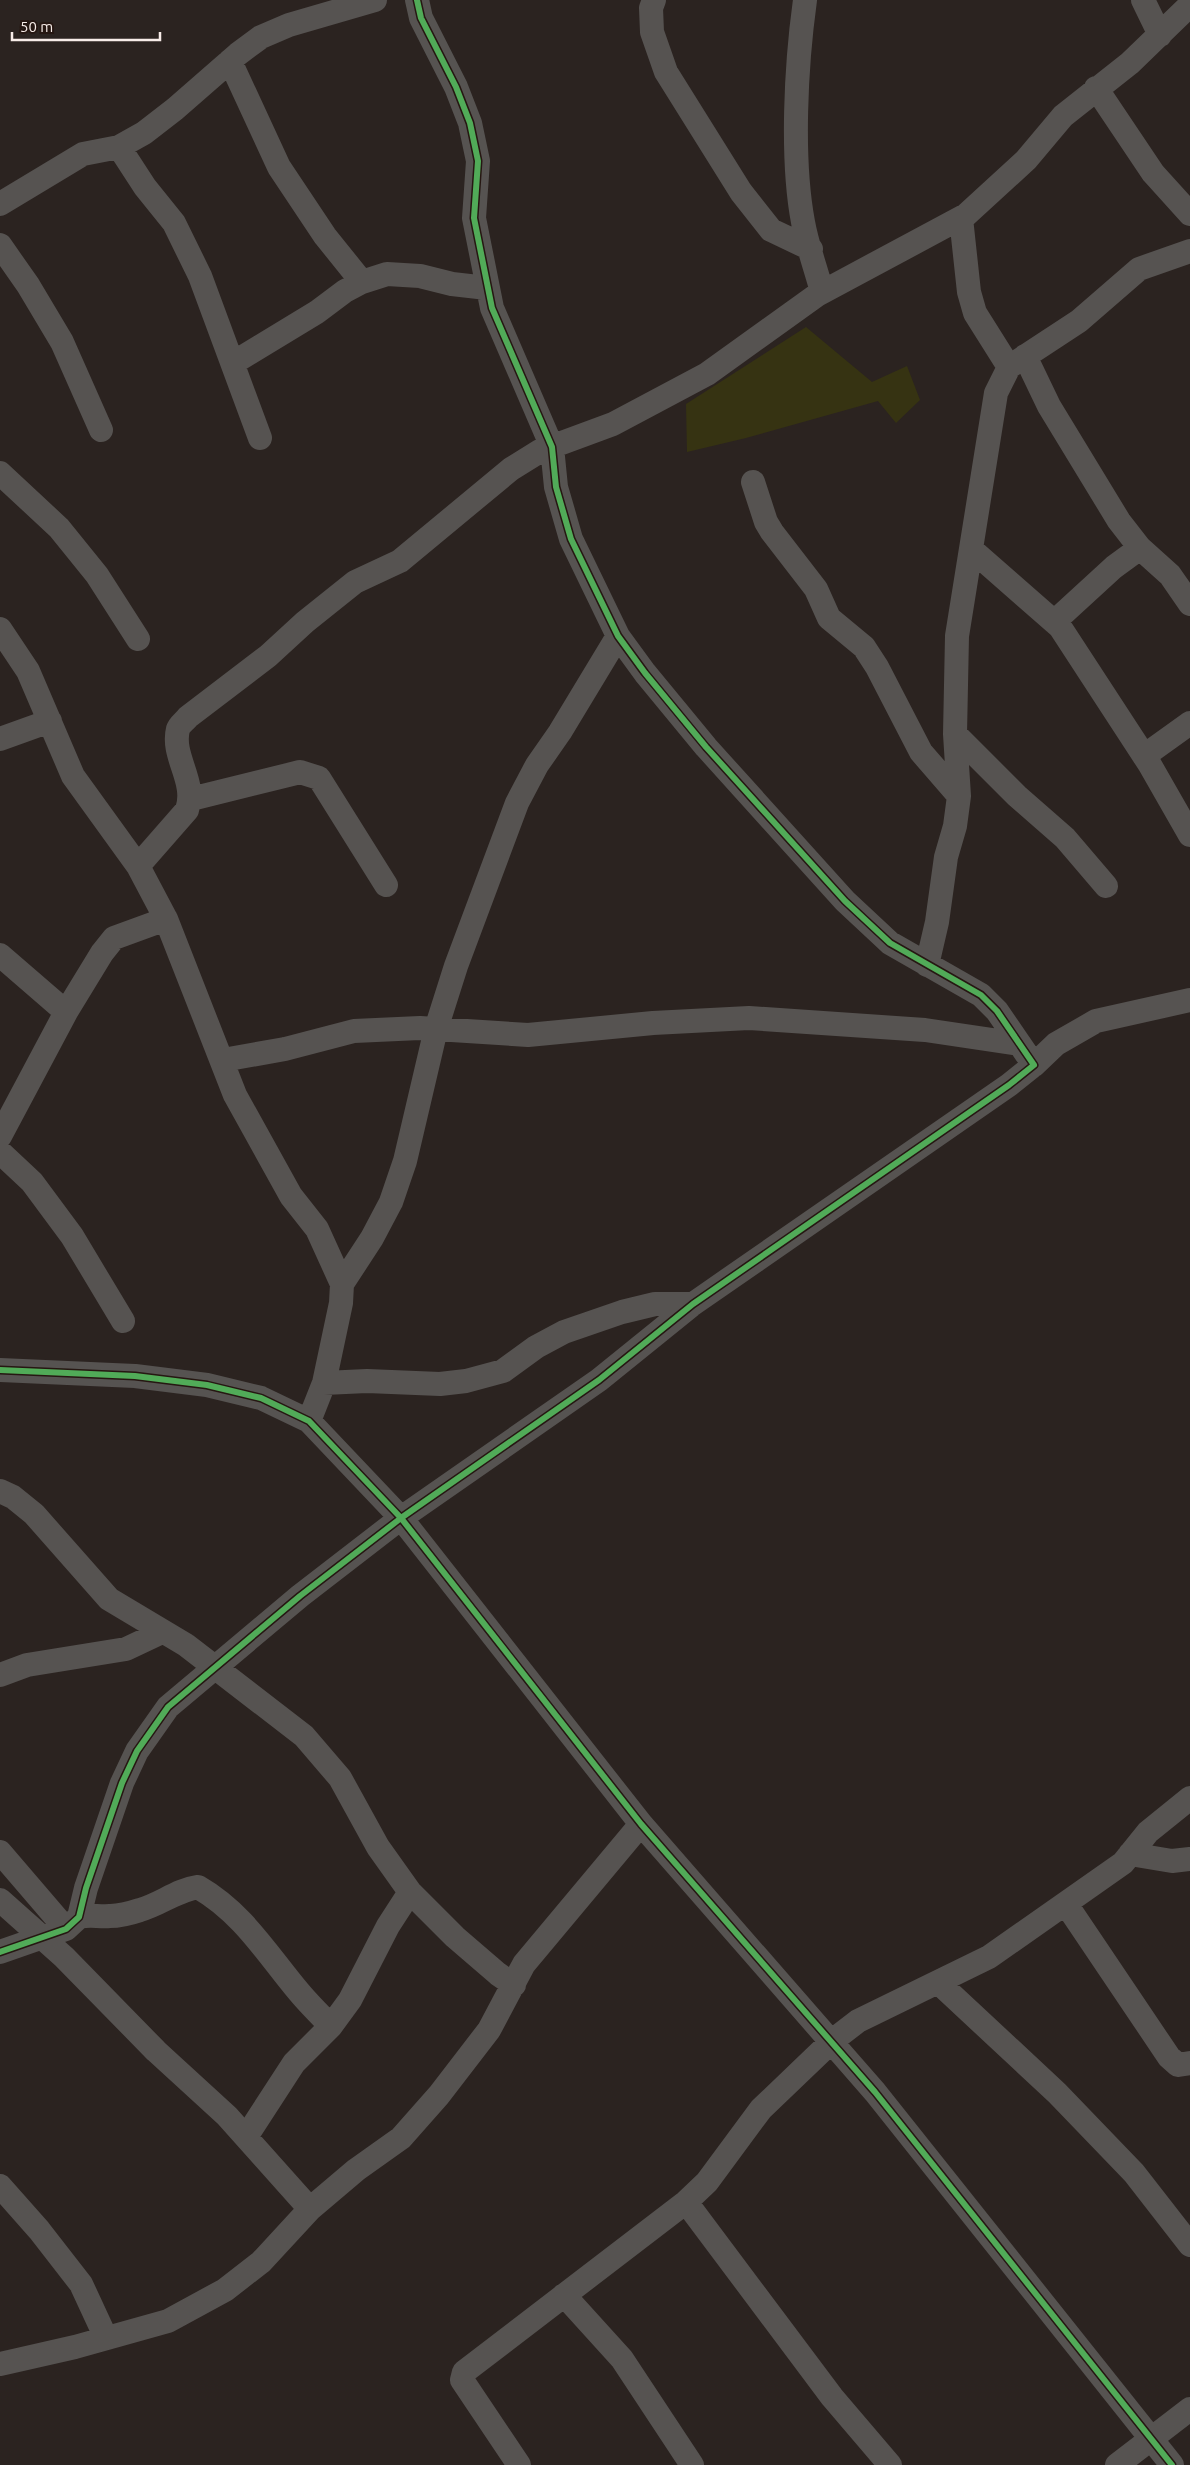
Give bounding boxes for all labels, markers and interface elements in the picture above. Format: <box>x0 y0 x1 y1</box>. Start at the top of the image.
scale bar <box>12 10 160 42</box>
text: 50 m <box>20 18 53 35</box>

